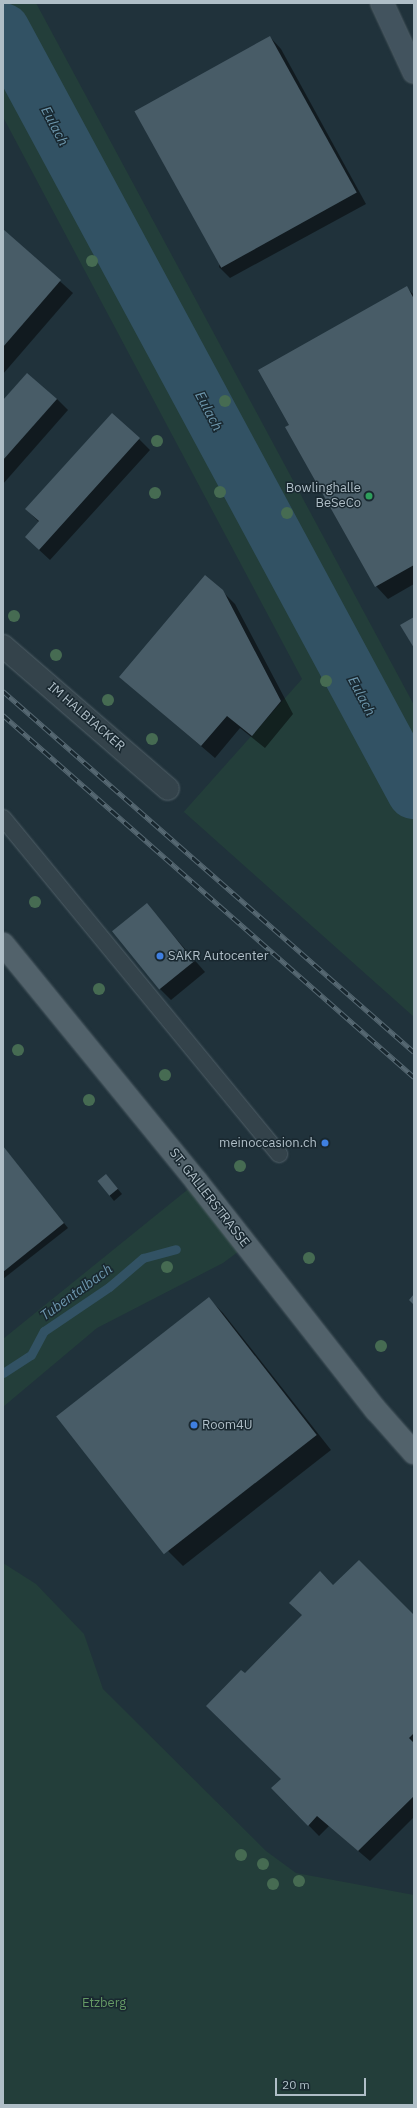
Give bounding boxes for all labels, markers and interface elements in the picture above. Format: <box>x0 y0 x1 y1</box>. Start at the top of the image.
water label: Eulach <box>38 103 72 149</box>
water label: Eulach <box>192 388 226 434</box>
place label: Bowlinghalle BeSeCo <box>286 481 361 512</box>
marker: Bowlinghalle BeSeCo <box>364 491 374 501</box>
water label: Eulach <box>345 673 379 719</box>
street label: IM HALBIACKER <box>44 679 128 755</box>
place label: SAKR Autocenter <box>168 948 268 964</box>
marker: SAKR Autocenter <box>155 951 165 961</box>
place label: meinoccasion.ch <box>219 1135 317 1151</box>
marker: meinoccasion.ch <box>320 1138 330 1148</box>
street label: ST. GALLERSTRASSE <box>166 1146 252 1250</box>
water label: Tubentalbach <box>37 1260 115 1324</box>
place label: Room4U <box>202 1417 253 1433</box>
marker: Room4U <box>189 1420 199 1430</box>
park label: Etzberg <box>82 1995 126 2011</box>
scale bar <box>277 2070 368 2096</box>
text: 20 m <box>282 2077 310 2092</box>

